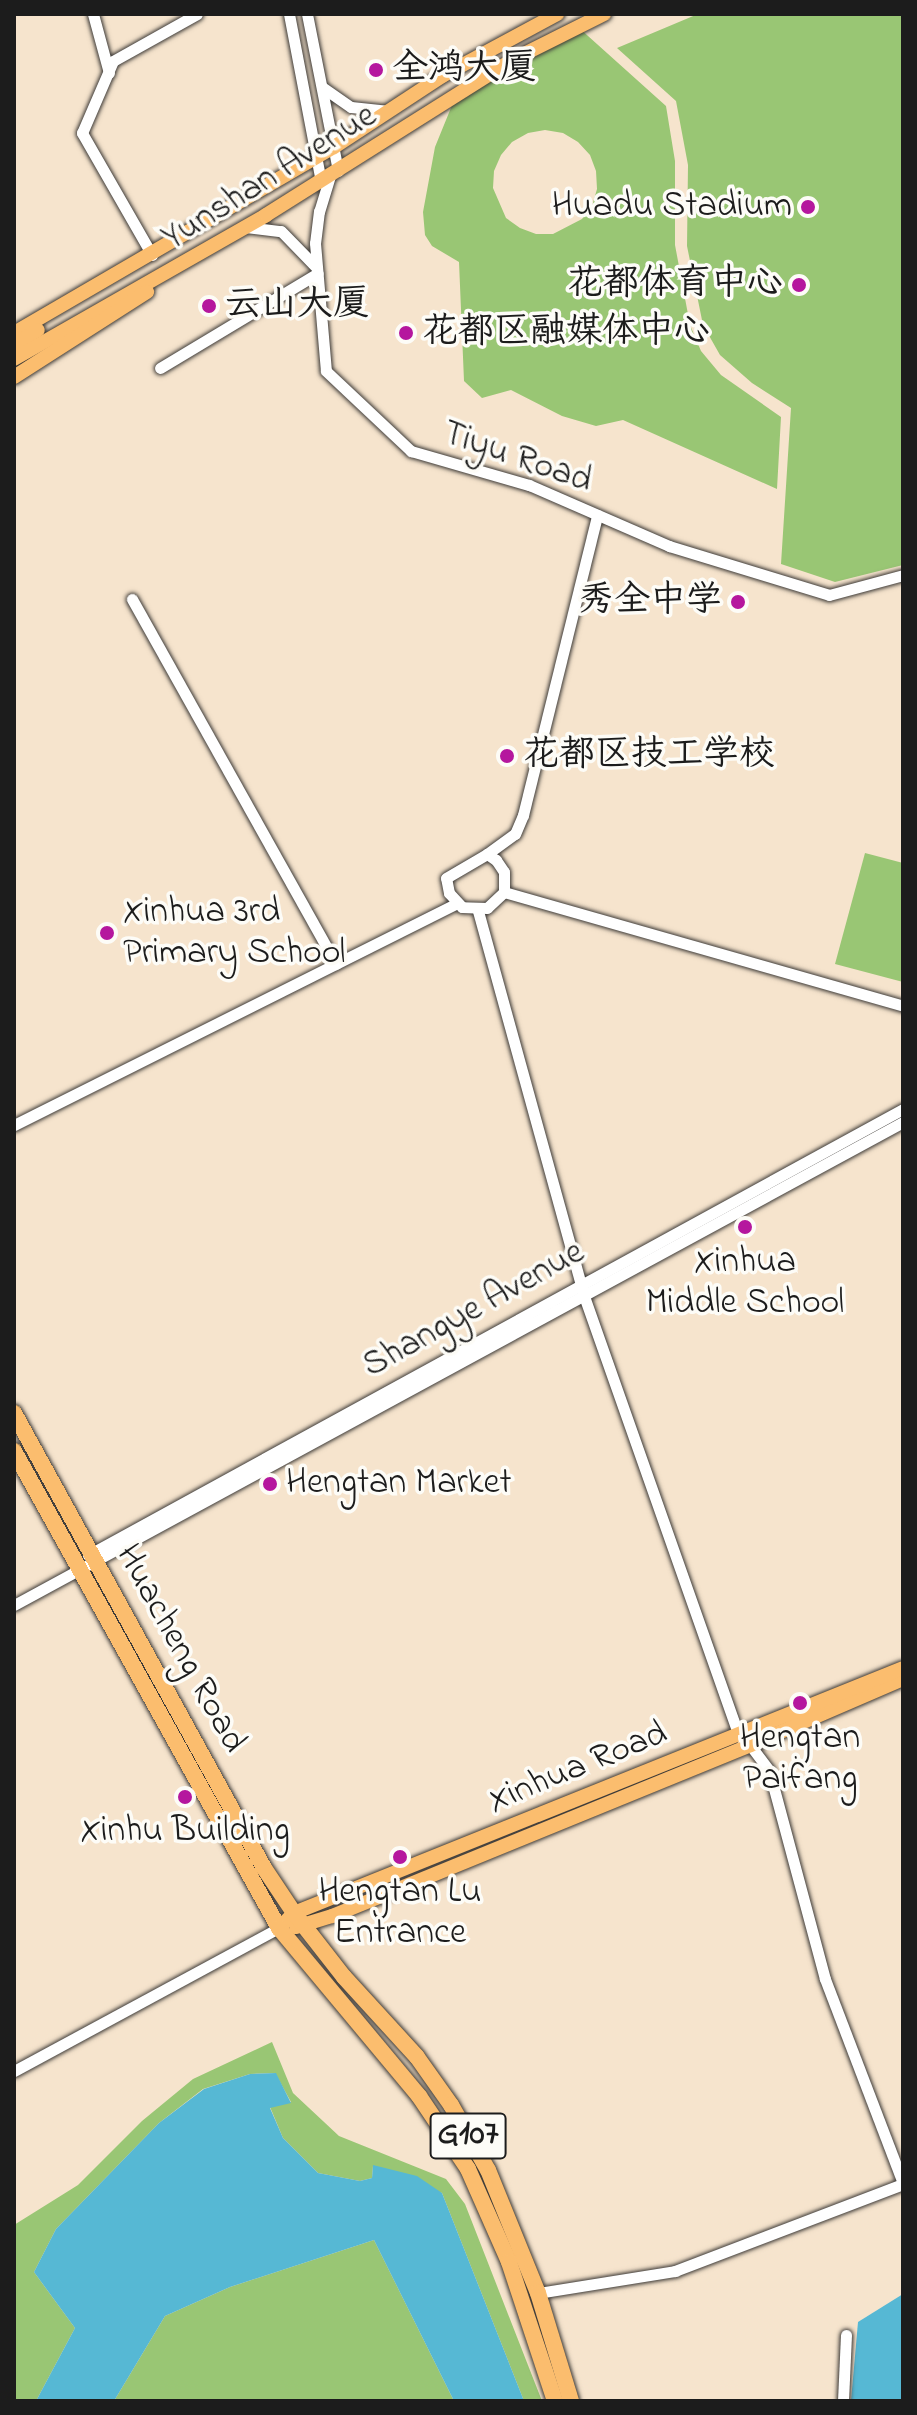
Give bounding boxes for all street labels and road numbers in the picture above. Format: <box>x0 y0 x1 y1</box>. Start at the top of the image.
street label: Yunshan Avenue <box>155 95 385 261</box>
street label: Tiyu Road <box>437 412 597 504</box>
street label: Shangye Avenue <box>356 1231 592 1389</box>
street label: Huacheng Road <box>105 1537 255 1761</box>
street label: Xinhua Road <box>482 1713 674 1823</box>
road number: G107 <box>428 2106 508 2166</box>

